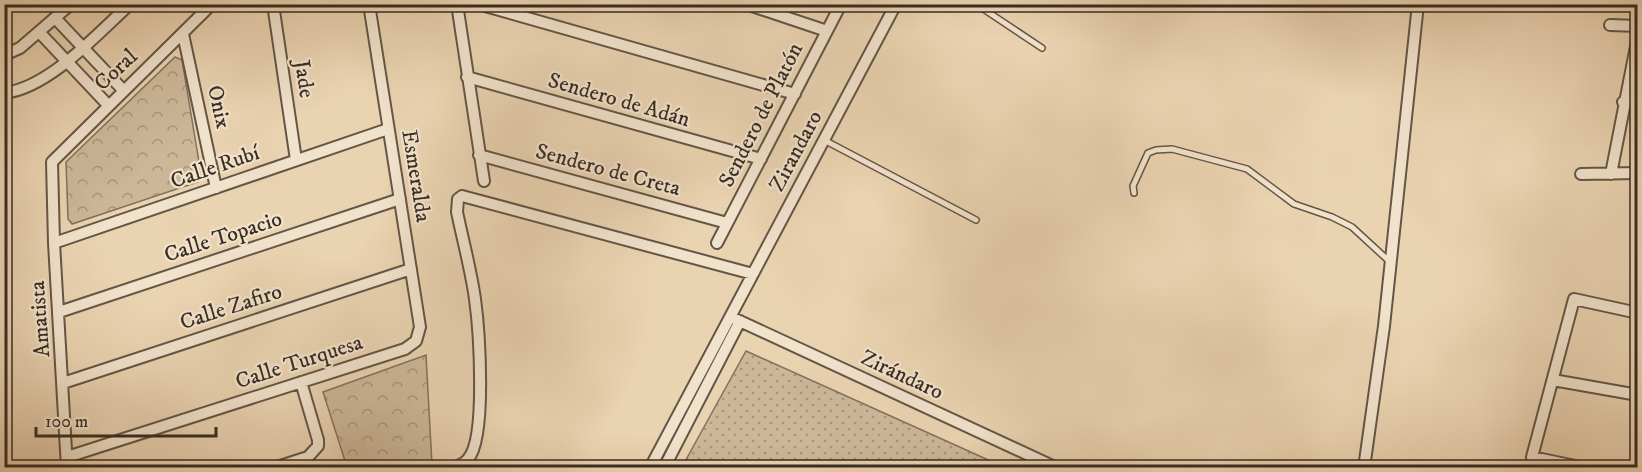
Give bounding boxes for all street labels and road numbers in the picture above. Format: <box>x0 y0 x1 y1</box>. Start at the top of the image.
street label: Sendero de Platón <box>713 38 809 192</box>
street label: Coral <box>89 43 144 97</box>
street label: Jade <box>287 56 320 100</box>
street label: Sendero de Adán <box>545 67 694 133</box>
street label: Onix <box>201 83 237 131</box>
street label: Zirandaro <box>763 106 829 196</box>
street label: Esmeralda <box>395 128 437 225</box>
street label: Sendero de Creta <box>533 138 684 202</box>
street label: Calle Rubí <box>167 139 264 195</box>
street label: Calle Topacio <box>161 205 285 269</box>
street label: Calle Zafiro <box>177 278 285 336</box>
street label: Amatista <box>24 279 56 358</box>
street label: Calle Turquesa <box>232 329 367 395</box>
street label: Zirándaro <box>856 344 948 406</box>

